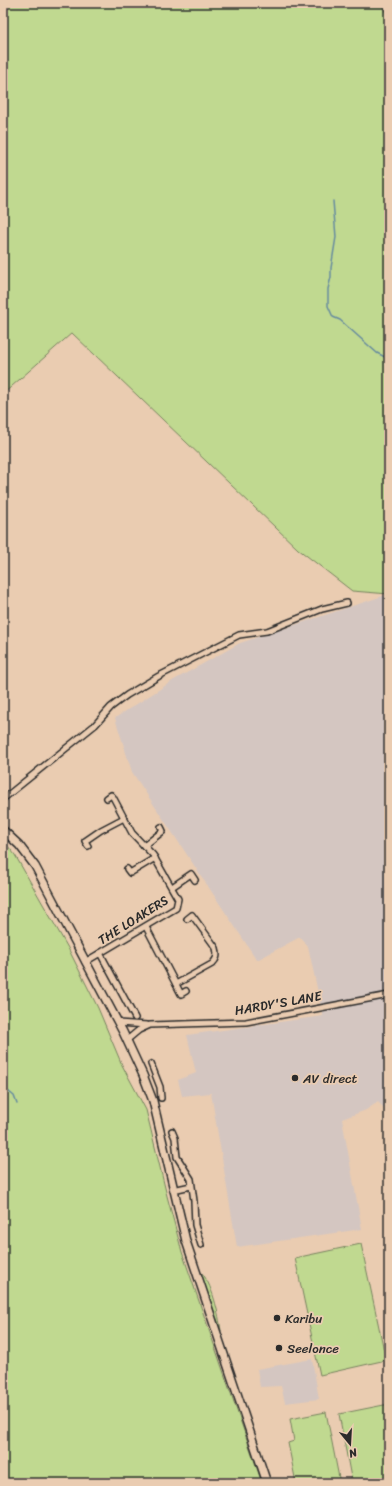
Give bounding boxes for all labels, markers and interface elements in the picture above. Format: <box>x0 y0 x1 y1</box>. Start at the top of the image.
street label: THE LOAKERS <box>93 889 173 951</box>
street label: HARDY'S LANE <box>233 984 324 1022</box>
place label: AV direct <box>302 1067 358 1090</box>
marker: AV direct <box>290 1073 300 1083</box>
place label: Karibu <box>285 1307 322 1330</box>
marker: Karibu <box>272 1313 282 1323</box>
place label: Seelonce <box>287 1337 339 1360</box>
marker: Seelonce <box>274 1343 284 1353</box>
north arrow <box>330 1424 370 1464</box>
text: N <box>346 1443 360 1463</box>

